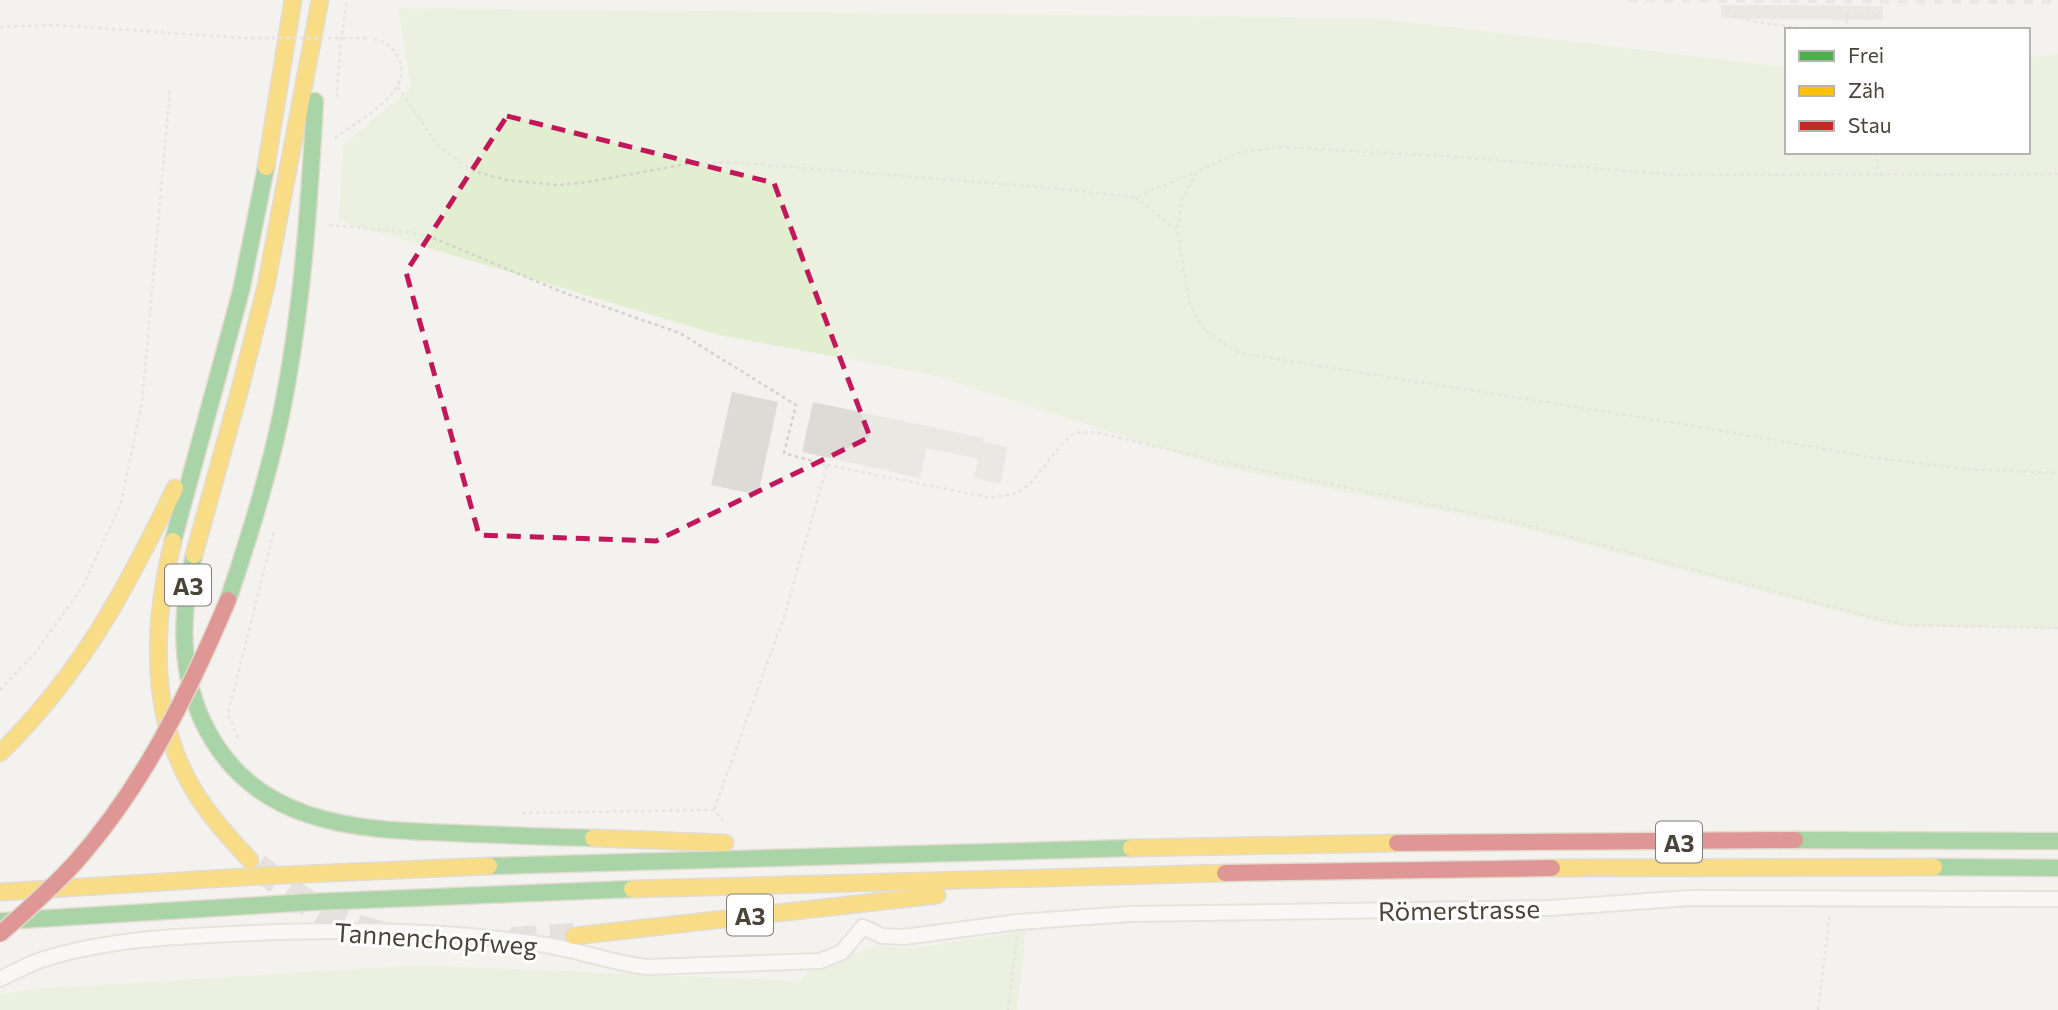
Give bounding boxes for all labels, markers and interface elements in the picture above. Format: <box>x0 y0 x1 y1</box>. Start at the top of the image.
legend <box>1785 28 2030 154</box>
text: Frei <box>1848 42 1884 67</box>
text: Zäh <box>1848 77 1885 102</box>
text: Stau <box>1848 112 1891 137</box>
road number: A3 <box>165 564 211 606</box>
road number: A3 <box>1656 822 1702 862</box>
street label: Römerstrasse <box>1378 892 1540 926</box>
road number: A3 <box>727 894 773 936</box>
street label: Tannenchopfweg <box>333 915 539 961</box>

